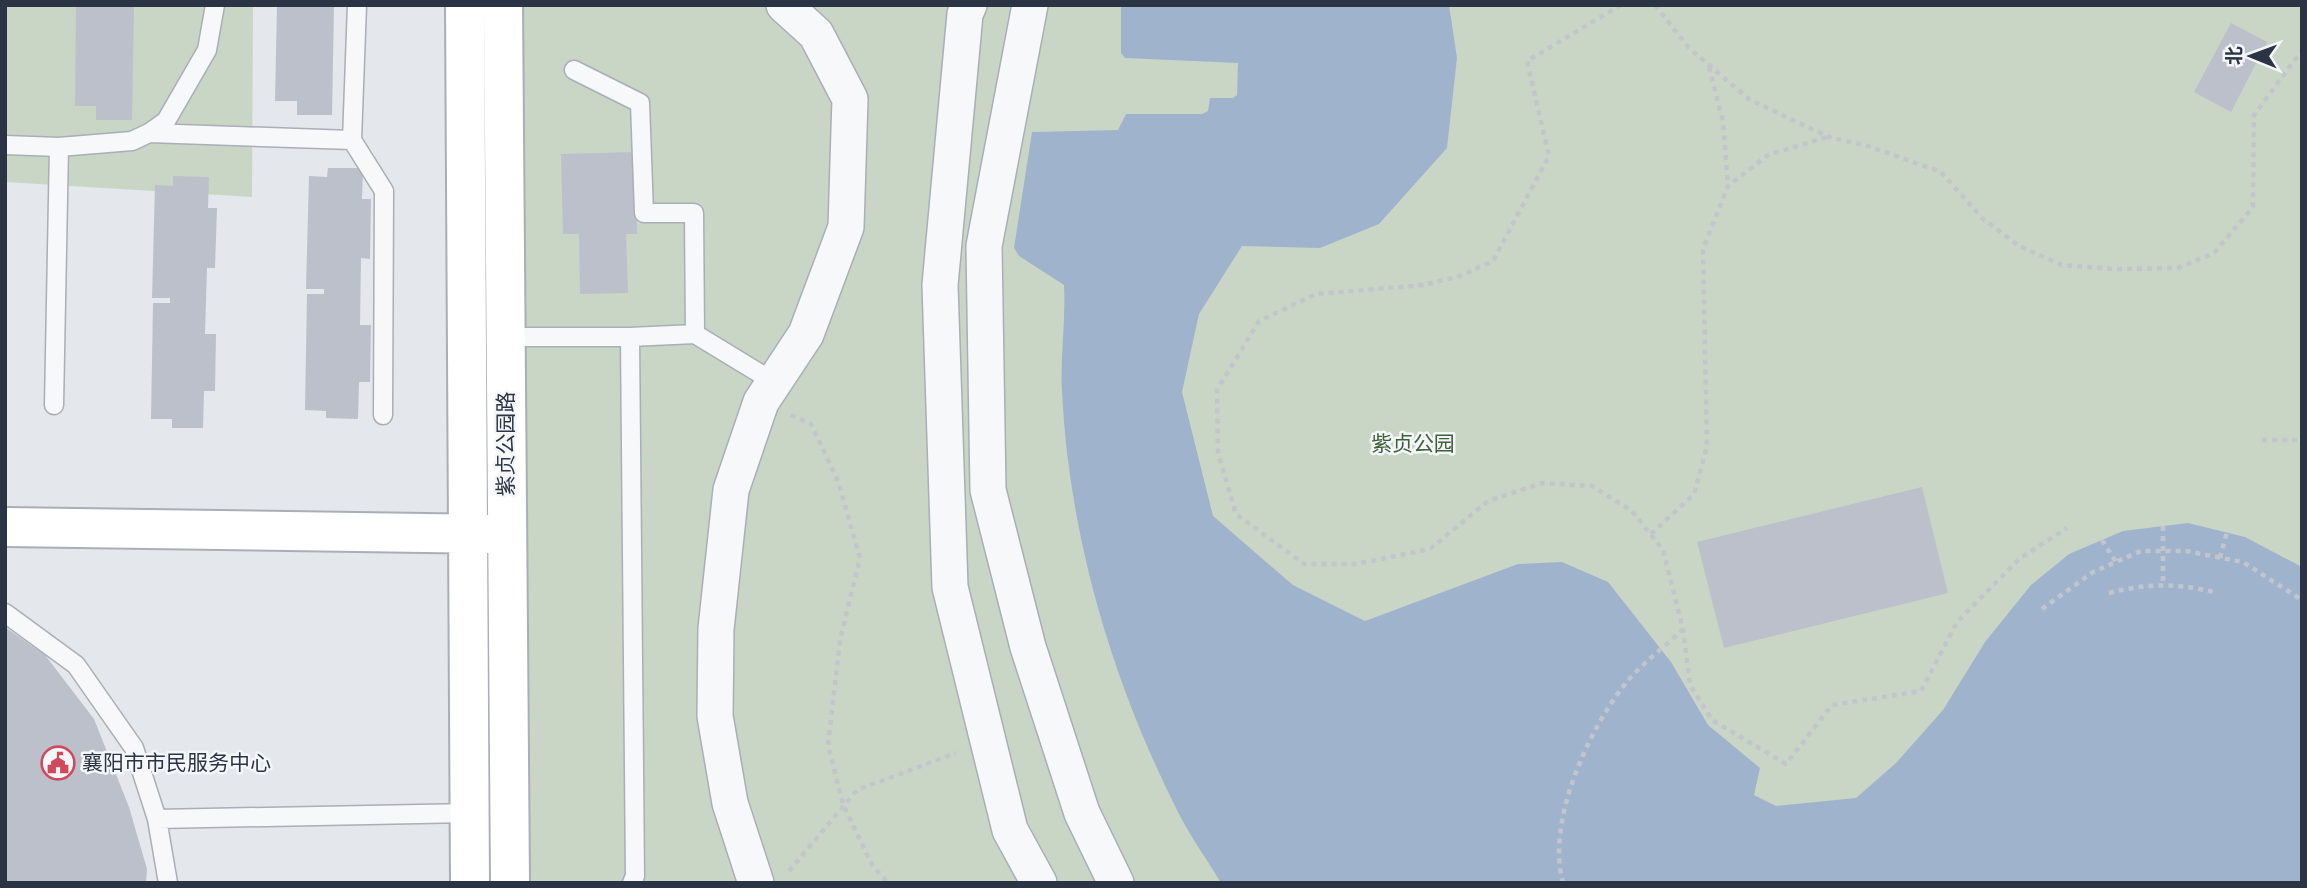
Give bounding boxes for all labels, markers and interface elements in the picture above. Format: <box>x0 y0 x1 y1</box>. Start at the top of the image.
north arrow <box>2216 21 2286 91</box>
text: 北 <box>2224 46 2245 65</box>
street label: 紫贞公园路 <box>494 392 517 497</box>
park label: 紫贞公园 <box>1371 432 1455 455</box>
public building icon: 襄阳市市民服务中心 <box>39 744 77 782</box>
place label: 襄阳市市民服务中心 <box>82 751 271 774</box>

